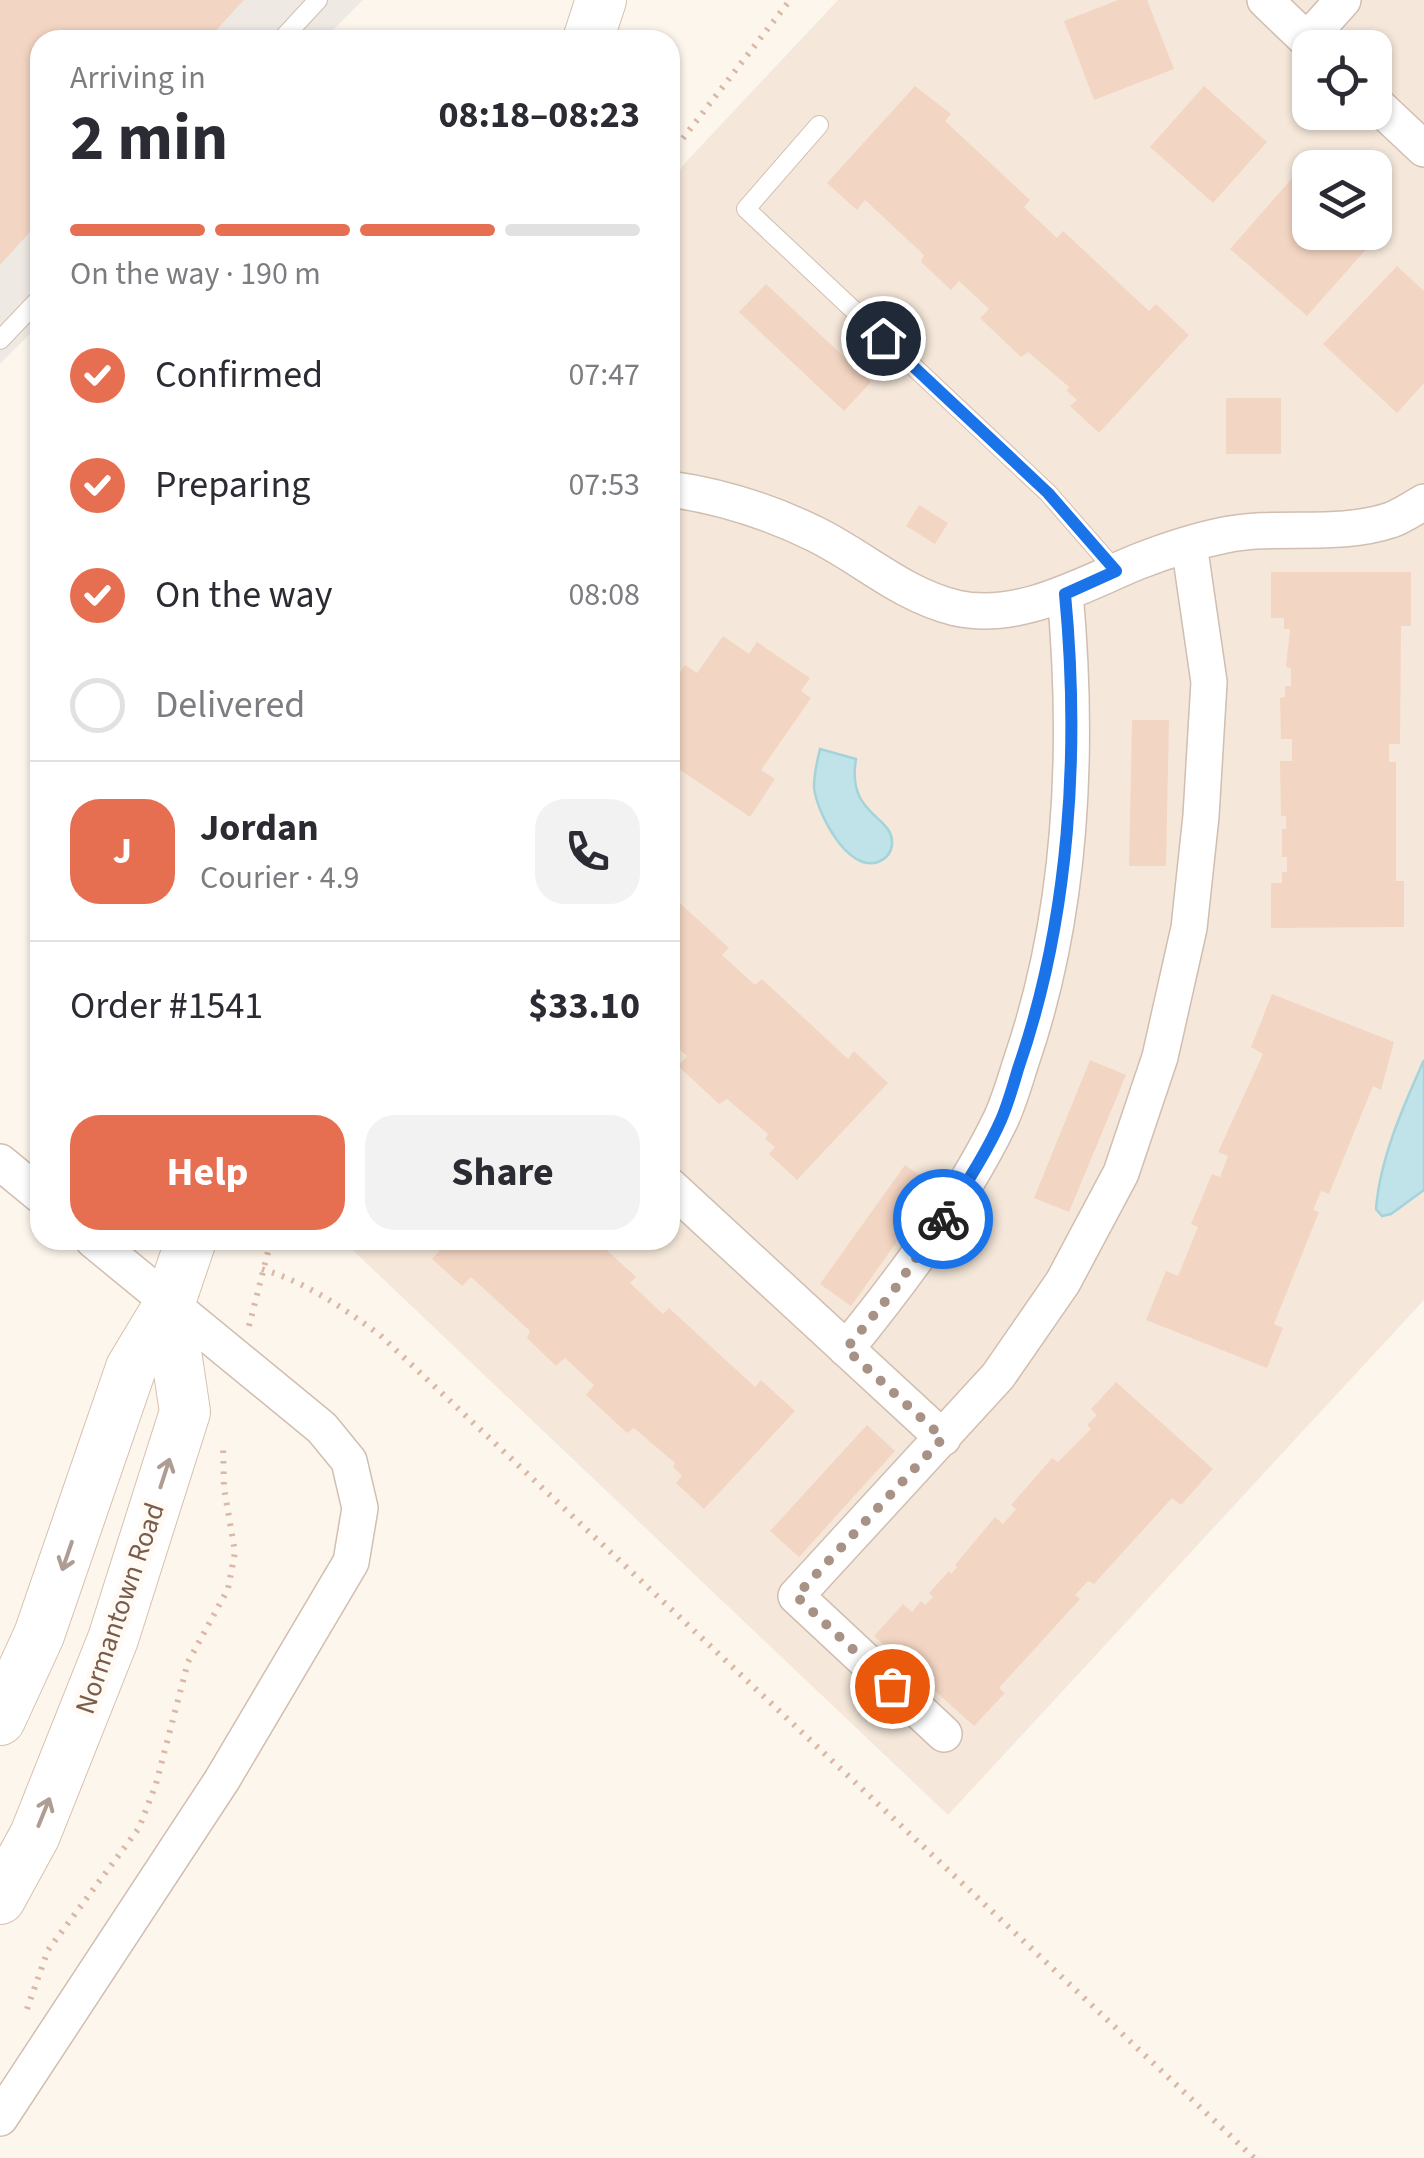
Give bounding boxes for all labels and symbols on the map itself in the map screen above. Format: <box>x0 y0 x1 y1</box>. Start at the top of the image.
pin <box>841 296 926 381</box>
courier <box>893 1169 993 1269</box>
one-way arrow <box>158 1458 176 1490</box>
street label: Normantown Road <box>65 1497 175 1719</box>
one-way arrow <box>56 1539 74 1571</box>
pin <box>850 1644 935 1729</box>
one-way arrow <box>37 1797 55 1828</box>

